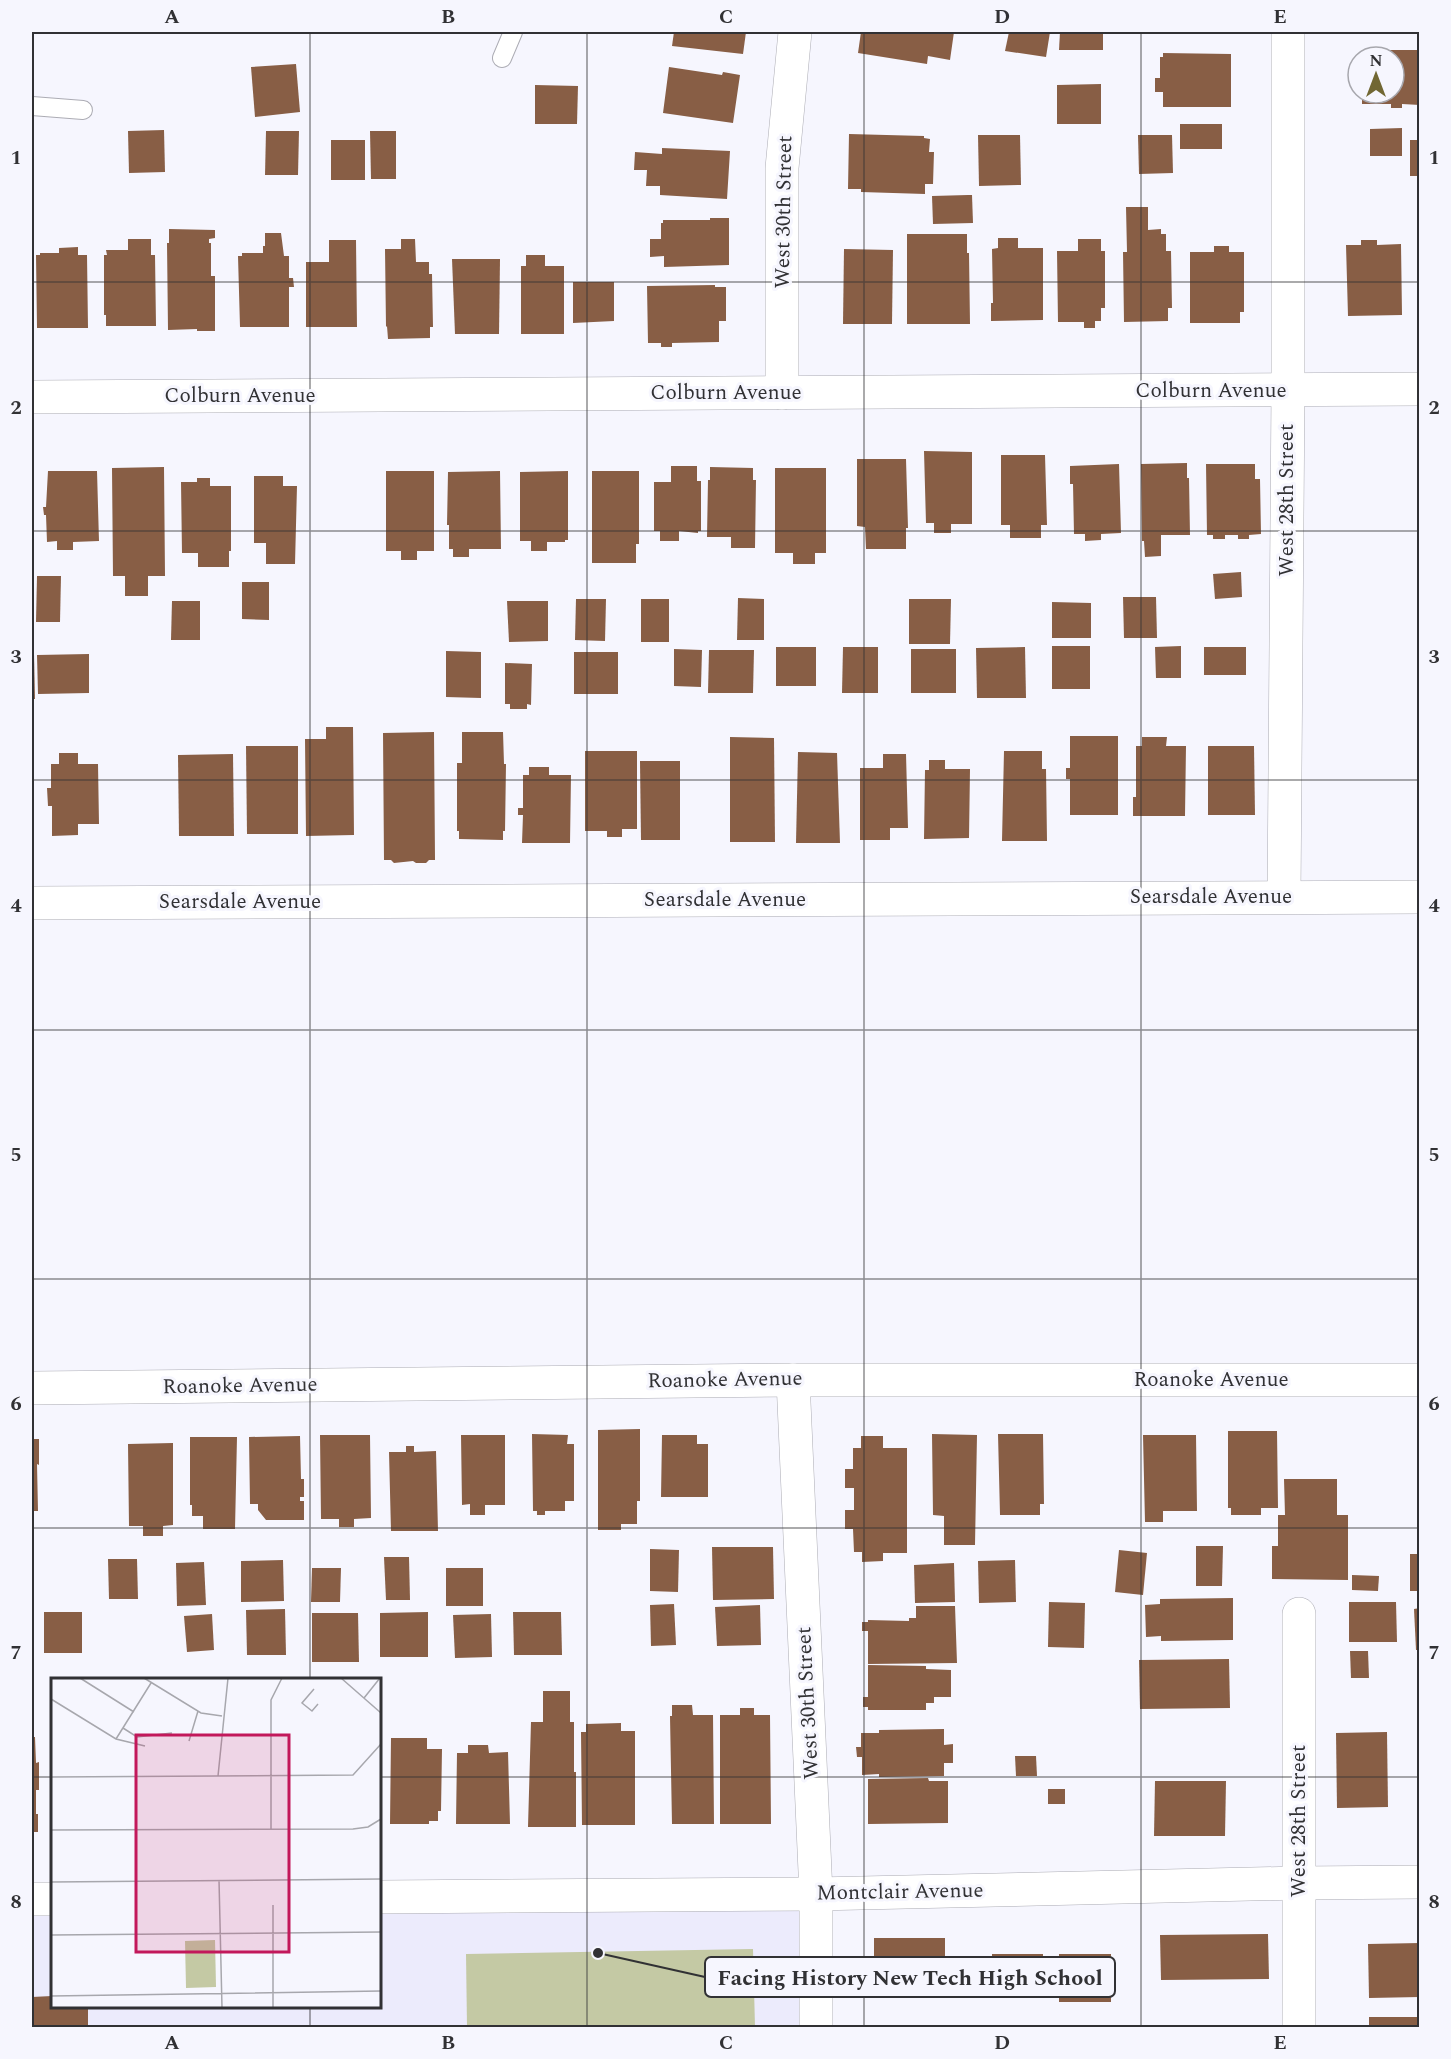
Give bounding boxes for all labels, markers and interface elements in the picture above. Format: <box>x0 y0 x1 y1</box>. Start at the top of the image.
text: A <box>164 2 180 32</box>
text: B <box>441 2 455 32</box>
text: C <box>719 2 733 32</box>
text: D <box>994 2 1010 32</box>
text: E <box>1273 2 1287 32</box>
north arrow <box>1346 45 1406 105</box>
text: N <box>1369 49 1383 73</box>
street label: West 30th Street <box>767 135 801 289</box>
text: 1 <box>10 143 22 173</box>
text: 1 <box>1428 143 1440 173</box>
street label: Colburn Avenue <box>1135 375 1287 407</box>
street label: Colburn Avenue <box>650 377 802 409</box>
street label: Colburn Avenue <box>164 380 316 412</box>
text: 2 <box>10 393 22 423</box>
text: 2 <box>1428 393 1440 423</box>
street label: West 28th Street <box>1271 424 1303 576</box>
text: 3 <box>10 642 22 672</box>
text: 3 <box>1428 642 1440 672</box>
street label: Searsdale Avenue <box>1130 881 1292 913</box>
street label: Searsdale Avenue <box>644 884 806 916</box>
street label: Searsdale Avenue <box>159 886 321 918</box>
text: 4 <box>10 891 22 921</box>
text: 4 <box>1428 891 1440 921</box>
text: 5 <box>10 1140 22 1170</box>
text: 5 <box>1428 1140 1440 1170</box>
street label: Roanoke Avenue <box>647 1363 803 1397</box>
street label: Roanoke Avenue <box>1133 1364 1289 1396</box>
street label: Roanoke Avenue <box>162 1369 318 1403</box>
text: 6 <box>10 1389 22 1419</box>
text: 6 <box>1428 1389 1440 1419</box>
street label: West 30th Street <box>788 1626 828 1780</box>
text: 7 <box>10 1638 22 1668</box>
text: 7 <box>1428 1638 1440 1668</box>
inset map <box>51 1678 381 2008</box>
street label: West 28th Street <box>1283 1745 1315 1897</box>
street label: Montclair Avenue <box>816 1875 984 1909</box>
text: 8 <box>10 1887 22 1917</box>
text: 8 <box>1428 1887 1440 1917</box>
callout: Facing History New Tech High School <box>705 1957 1115 1997</box>
text: Facing History New Tech High School <box>717 1962 1103 1995</box>
text: A <box>164 2028 180 2058</box>
text: B <box>441 2028 455 2058</box>
text: C <box>719 2028 733 2058</box>
text: D <box>994 2028 1010 2058</box>
text: E <box>1273 2028 1287 2058</box>

